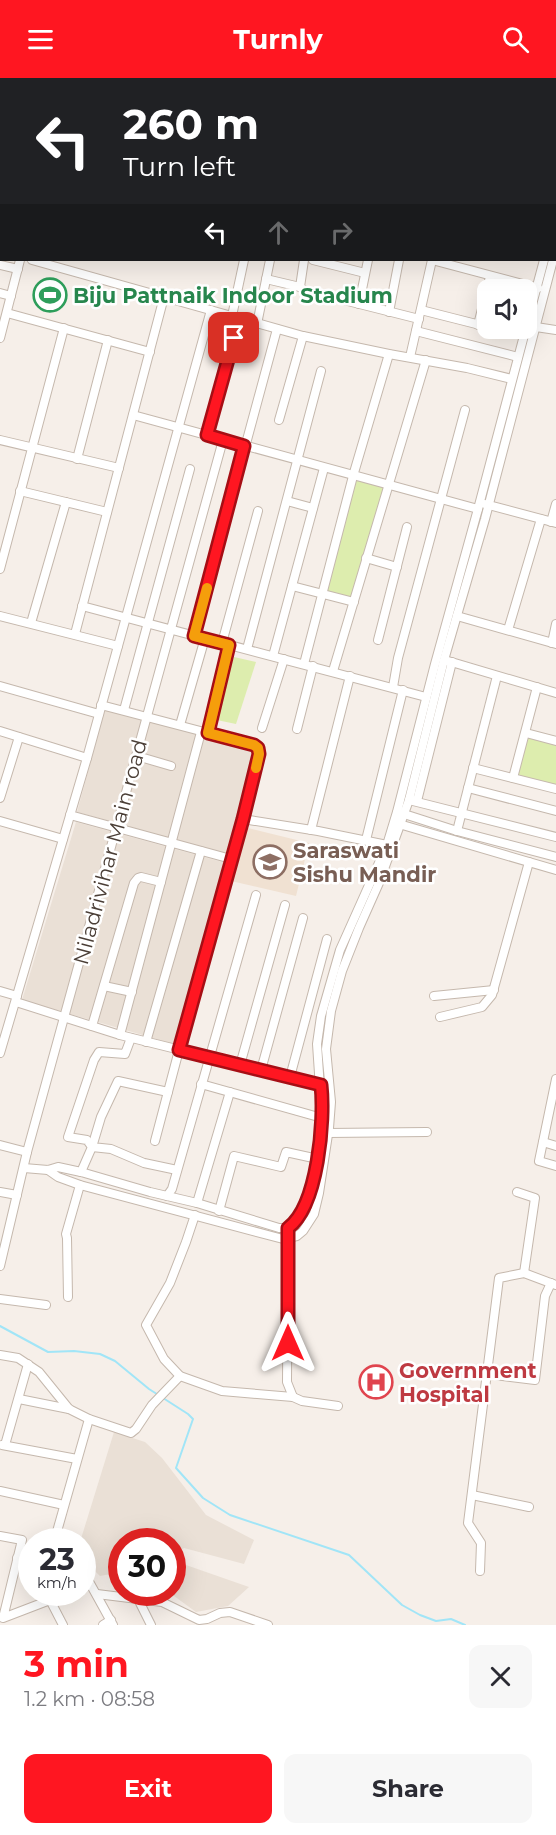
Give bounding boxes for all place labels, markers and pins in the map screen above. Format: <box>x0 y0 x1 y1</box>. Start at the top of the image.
sports icon: Biju Pattnaik Indoor Stadium <box>32 277 68 313</box>
place label: Biju Pattnaik Indoor Stadium <box>73 283 393 308</box>
pin <box>208 312 259 363</box>
place label: Saraswati Sishu Mandir <box>293 838 436 887</box>
school or university icon: Saraswati Sishu Mandir <box>252 844 288 880</box>
place label: Government Hospital <box>399 1358 537 1407</box>
hospital icon: Government Hospital <box>358 1364 394 1400</box>

